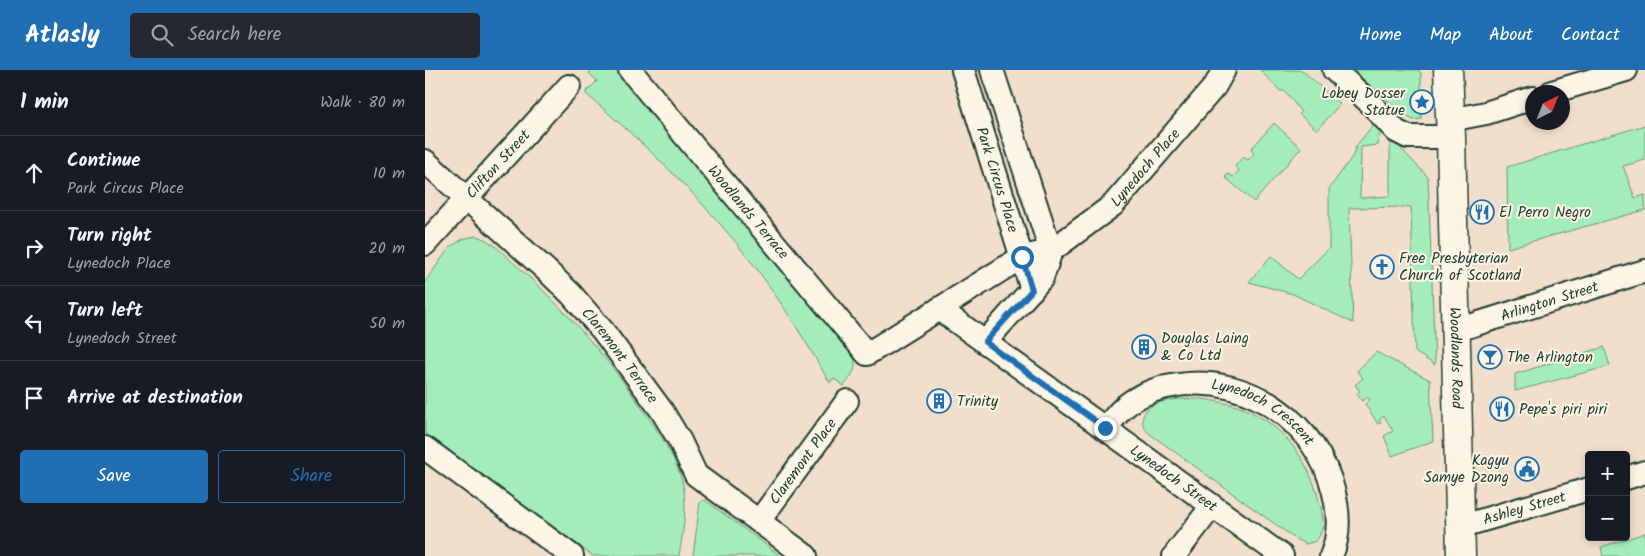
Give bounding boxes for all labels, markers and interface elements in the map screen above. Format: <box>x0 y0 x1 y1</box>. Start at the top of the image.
search box <box>130 13 480 58</box>
text: Atlasly <box>25 16 100 55</box>
text: Search here <box>188 20 281 50</box>
icon: search <box>148 21 176 49</box>
text: Home <box>1359 21 1402 50</box>
text: Map <box>1430 21 1461 50</box>
text: About <box>1489 21 1533 50</box>
text: Contact <box>1561 21 1620 50</box>
place label: Lobey Dosser Statue <box>1321 82 1406 123</box>
north arrow <box>1525 85 1570 130</box>
text: 1 min <box>20 86 69 119</box>
place icon: Lobey Dosser Statue <box>1409 89 1435 115</box>
text: Walk · 80 m <box>320 90 405 115</box>
street label: Lynedoch Place <box>1105 123 1187 213</box>
street label: Park Circus Place <box>969 124 1024 236</box>
street label: Clifton Street <box>460 125 537 205</box>
text: Continue <box>67 146 140 176</box>
icon: ahead <box>20 159 48 187</box>
street label: Woodlands Terrace <box>701 160 795 265</box>
text: 10 m <box>373 161 405 186</box>
text: Park Circus Place <box>67 176 184 201</box>
restaurant icon: El Perro Negro <box>1469 199 1495 225</box>
place label: El Perro Negro <box>1499 201 1591 225</box>
text: Turn right <box>67 221 152 251</box>
icon: right <box>20 234 48 262</box>
text: 20 m <box>369 236 405 261</box>
route start <box>1011 246 1034 269</box>
place label: Free Presbyterian Church of Scotland <box>1399 247 1521 288</box>
text: Lynedoch Place <box>67 251 171 276</box>
church icon: Free Presbyterian Church of Scotland <box>1369 254 1395 280</box>
street label: Arlington Street <box>1498 275 1602 329</box>
text: Turn left <box>67 296 142 326</box>
street label: Claremont Terrace <box>575 303 664 409</box>
street label: Woodlands Road <box>1442 307 1468 409</box>
icon: left <box>20 309 48 337</box>
text: 50 m <box>369 311 405 336</box>
text: Lynedoch Street <box>67 326 177 351</box>
place label: Douglas Laing & Co Ltd <box>1161 327 1249 368</box>
building icon: Douglas Laing & Co Ltd <box>1131 334 1157 360</box>
bar icon: The Arlington <box>1477 344 1503 370</box>
place label: The Arlington <box>1507 346 1593 370</box>
street label: Lynedoch Crescent <box>1210 373 1320 451</box>
text: Arrive at destination <box>67 383 243 413</box>
icon: arrive <box>20 384 48 412</box>
building icon: Trinity <box>926 388 952 414</box>
place label: Trinity <box>957 390 999 414</box>
restaurant icon: Pepe's piri piri <box>1489 396 1515 422</box>
place label: Pepe's piri piri <box>1519 398 1608 422</box>
street label: Claremont Place <box>764 413 844 510</box>
route end <box>1094 417 1117 440</box>
street label: Lynedoch Street <box>1124 439 1222 519</box>
place label: Kagyu Samye Dzong <box>1424 449 1509 490</box>
button: Save <box>20 450 208 503</box>
button: Share <box>218 450 405 503</box>
map controls <box>1585 451 1630 541</box>
button: + <box>1585 451 1630 496</box>
public building icon: Kagyu Samye Dzong <box>1514 456 1540 482</box>
street label: Ashley Street <box>1480 485 1569 532</box>
button: − <box>1585 496 1630 541</box>

